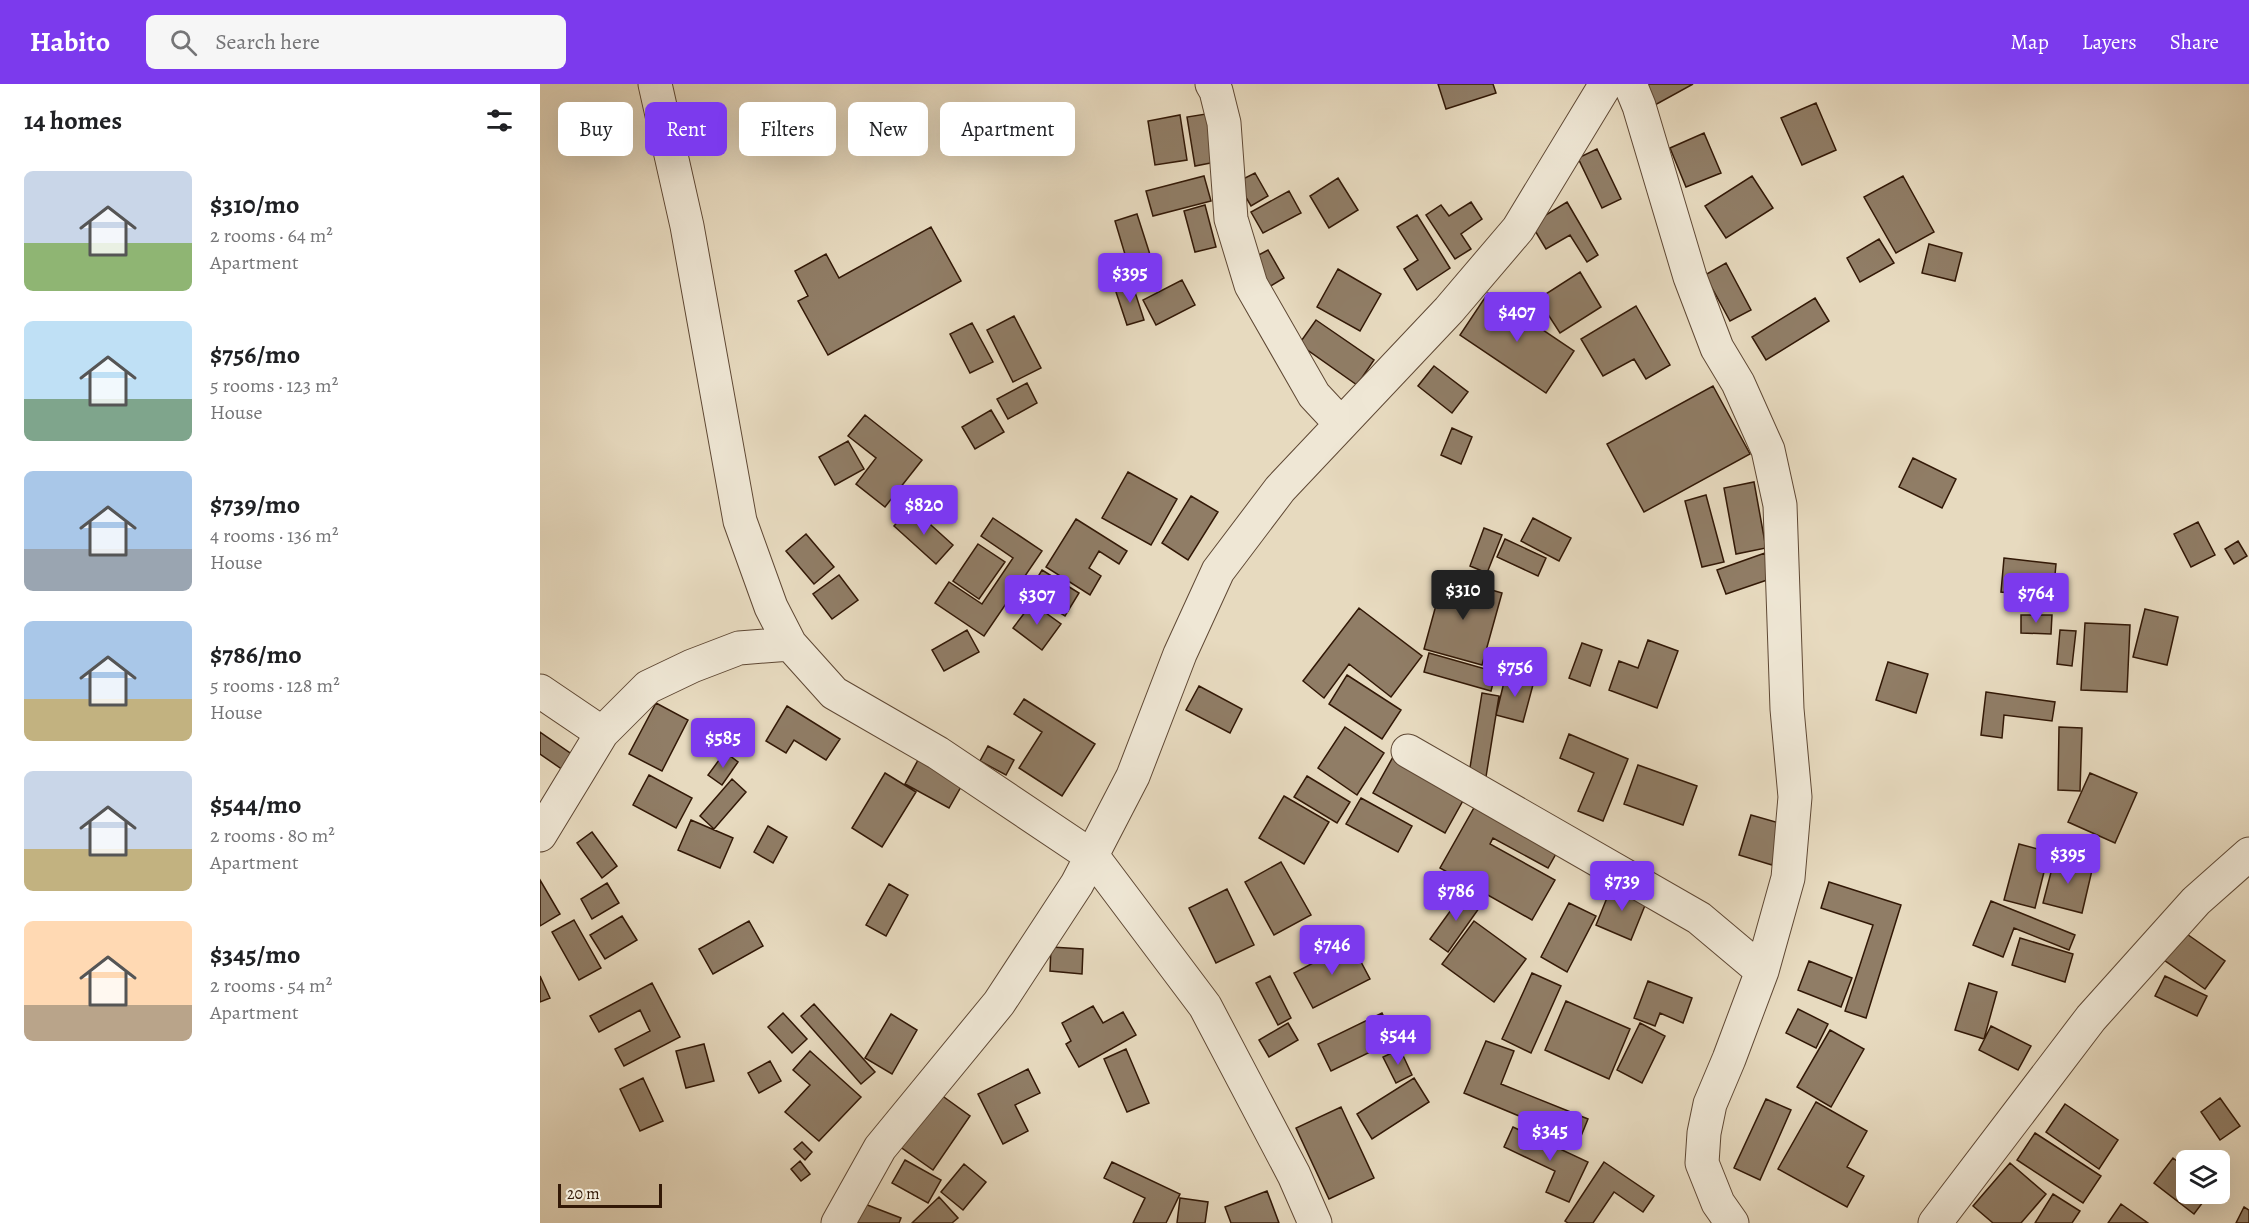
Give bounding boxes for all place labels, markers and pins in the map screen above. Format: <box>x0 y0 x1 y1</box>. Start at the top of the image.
pin: $395 <box>1094 253 1166 304</box>
pin: $407 <box>1481 292 1553 343</box>
pin: $820 <box>888 485 960 536</box>
pin: $310 <box>1427 570 1499 621</box>
pin: $764 <box>2000 573 2072 624</box>
pin: $307 <box>1001 575 1073 626</box>
pin: $756 <box>1479 647 1551 698</box>
pin: $585 <box>687 718 759 769</box>
pin: $395 <box>2032 834 2104 885</box>
pin: $739 <box>1586 861 1658 912</box>
pin: $786 <box>1420 871 1492 922</box>
pin: $746 <box>1296 925 1368 976</box>
pin: $544 <box>1362 1015 1434 1066</box>
pin: $345 <box>1514 1111 1586 1162</box>

